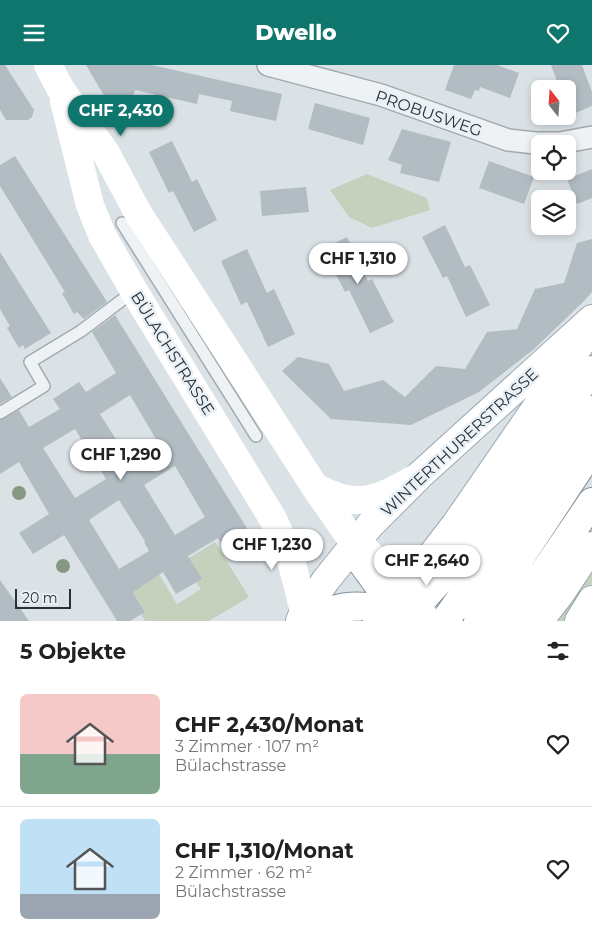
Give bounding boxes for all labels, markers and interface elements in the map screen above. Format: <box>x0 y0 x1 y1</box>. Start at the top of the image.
icon: menu <box>20 19 48 47</box>
text: Dwello <box>255 19 337 46</box>
icon: heart <box>544 19 572 47</box>
north arrow <box>531 80 576 125</box>
map controls <box>531 80 576 235</box>
street label: PROBUSWEG <box>373 86 485 141</box>
pin: CHF 2,430 <box>64 95 178 137</box>
text: CHF 2,430 <box>79 101 163 120</box>
button: locate <box>531 135 576 180</box>
button: layers <box>531 190 576 235</box>
pin: CHF 1,310 <box>301 243 415 285</box>
text: CHF 1,310 <box>320 249 396 268</box>
street label: BÜLACHSTRASSE <box>127 287 219 419</box>
street label: WINTERTHURERSTRASSE <box>377 365 542 520</box>
pin: CHF 1,290 <box>64 439 178 481</box>
text: CHF 1,290 <box>81 445 161 464</box>
pin: CHF 1,230 <box>215 529 329 571</box>
text: CHF 1,230 <box>232 535 312 554</box>
pin: CHF 2,640 <box>370 545 484 587</box>
text: CHF 2,640 <box>385 551 469 570</box>
scale bar <box>15 586 71 609</box>
text: 20 m <box>22 589 58 607</box>
icon: filters <box>544 637 572 665</box>
text: 5 Objekte <box>20 639 126 664</box>
text: CHF 2,430/Monat <box>175 712 364 737</box>
icon: home <box>60 714 120 774</box>
icon: heart <box>544 730 572 758</box>
text: 3 Zimmer · 107 m² <box>175 737 319 756</box>
text: Bülachstrasse <box>175 756 286 775</box>
text: CHF 1,310/Monat <box>175 838 354 863</box>
icon: home <box>60 839 120 899</box>
icon: heart <box>544 855 572 883</box>
text: 2 Zimmer · 62 m² <box>175 863 312 882</box>
text: Bülachstrasse <box>175 882 286 901</box>

